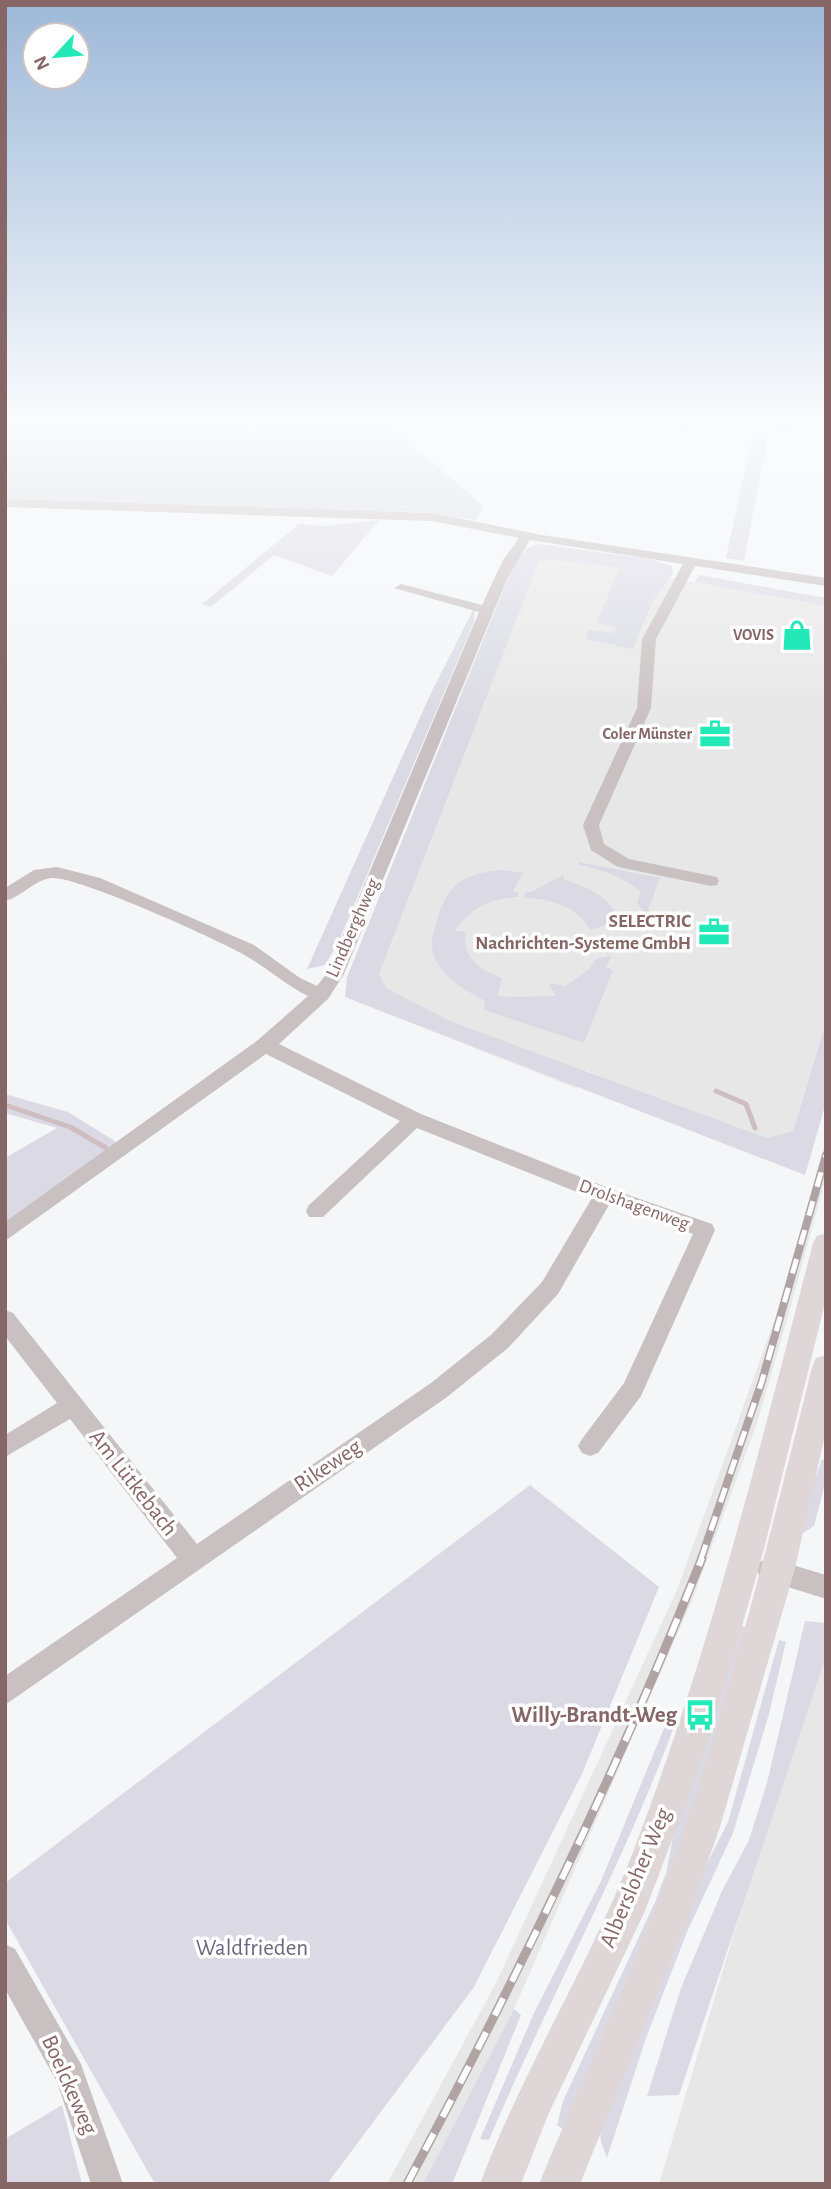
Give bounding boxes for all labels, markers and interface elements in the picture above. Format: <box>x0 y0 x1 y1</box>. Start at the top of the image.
north arrow <box>21 21 91 91</box>
text: N <box>31 53 54 73</box>
shop icon: VOVIS <box>780 618 814 652</box>
place label: VOVIS <box>733 627 774 643</box>
office icon: Coler Münster <box>698 717 732 751</box>
place label: Coler Münster <box>603 726 692 742</box>
street label: Lindberghweg <box>323 875 384 980</box>
place label: SELECTRIC Nachrichten-Systeme GmbH <box>475 912 691 953</box>
office icon: SELECTRIC Nachrichten-Systeme GmbH <box>697 915 731 949</box>
street label: Drolshagenweg <box>576 1176 692 1234</box>
street label: Am Lütkebach <box>85 1426 181 1540</box>
street label: Rikeweg <box>290 1435 367 1497</box>
bus stop icon: Willy-Brandt-Weg <box>683 1698 717 1732</box>
place label: Willy-Brandt-Weg <box>511 1704 677 1727</box>
street label: Albersloher Weg <box>596 1804 676 1951</box>
park label: Waldfrieden <box>196 1937 308 1960</box>
street label: Boelckeweg <box>37 2032 101 2139</box>

